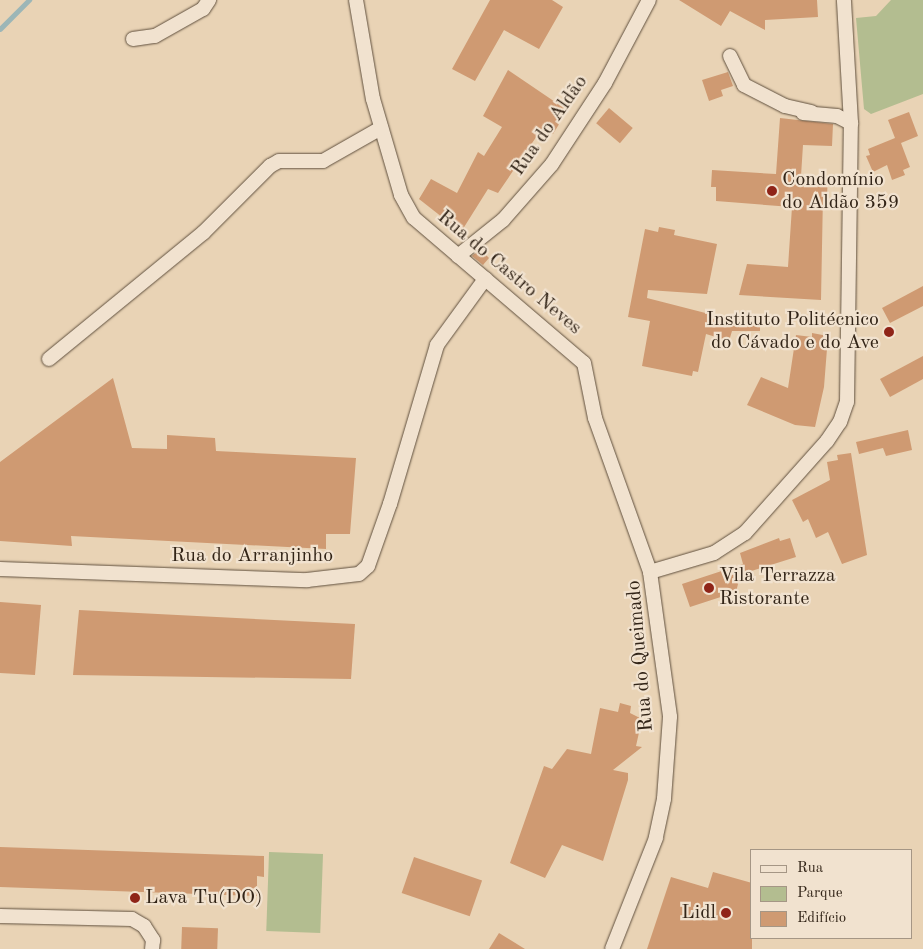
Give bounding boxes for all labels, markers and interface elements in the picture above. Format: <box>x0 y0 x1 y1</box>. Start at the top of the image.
street label: Rua do Aldão <box>507 71 593 181</box>
place label: Condomínio do Aldão 359 <box>782 168 899 215</box>
marker: Condomínio do Aldão 359 <box>766 185 778 197</box>
street label: Rua do Castro Neves <box>432 206 586 340</box>
place label: Instituto Politécnico do Cávado e do Ave <box>706 309 879 356</box>
marker: Instituto Politécnico do Cávado e do Ave <box>883 326 895 338</box>
street label: Rua do Arranjinho <box>171 544 333 568</box>
place label: Vila Terrazza Ristorante <box>719 564 836 611</box>
street label: Rua do Queimado <box>622 579 660 733</box>
marker: Vila Terrazza Ristorante <box>703 582 715 594</box>
legend <box>750 849 913 939</box>
text: Rua <box>797 861 823 876</box>
place label: Lava Tu(DO) <box>145 886 262 910</box>
text: Parque <box>797 886 843 901</box>
marker: Lava Tu(DO) <box>129 892 141 904</box>
place label: Lidl <box>681 901 716 925</box>
marker: Lidl <box>720 907 732 919</box>
text: Edifício <box>797 911 846 926</box>

